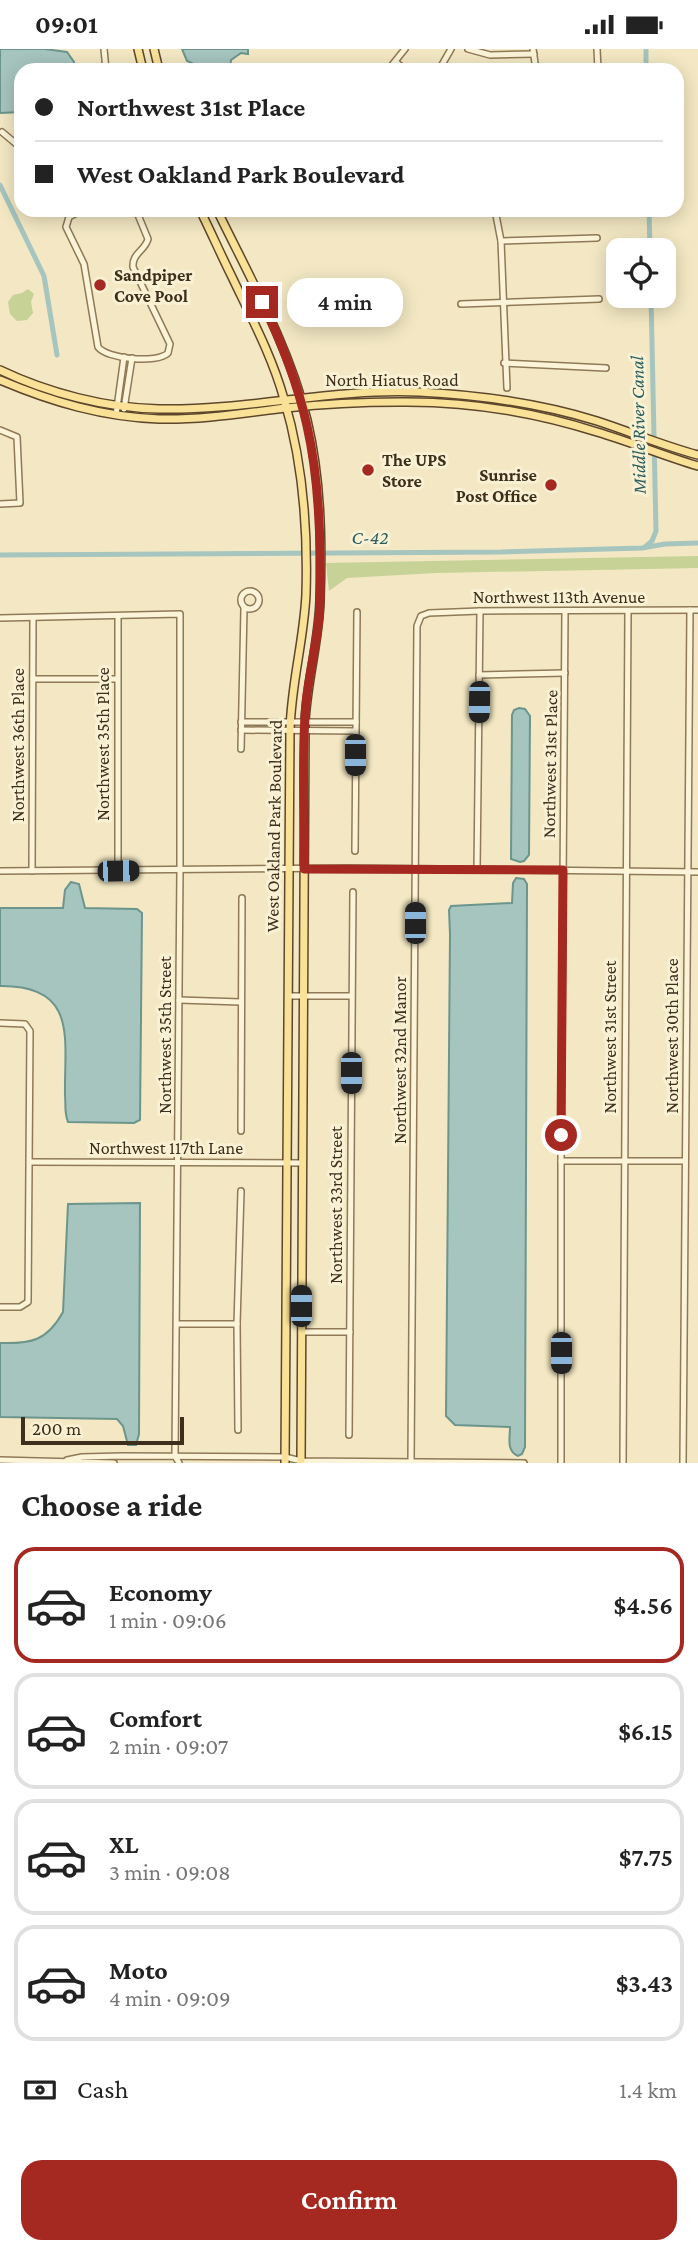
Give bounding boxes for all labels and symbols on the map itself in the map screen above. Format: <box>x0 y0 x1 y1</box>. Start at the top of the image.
place label: Sandpiper Cove Pool <box>114 265 193 306</box>
marker: Sandpiper Cove Pool <box>92 277 108 293</box>
callout: 4 min <box>286 278 402 327</box>
route end <box>246 286 278 318</box>
water label: Middle River Canal <box>626 355 650 495</box>
street label: North Hiatus Road <box>325 370 459 390</box>
place label: The UPS Store <box>382 450 446 491</box>
marker: The UPS Store <box>360 462 376 478</box>
place label: Sunrise Post Office <box>456 465 537 506</box>
marker: Sunrise Post Office <box>543 477 559 493</box>
water label: C-42 <box>352 527 388 548</box>
street label: Northwest 113th Avenue <box>473 587 645 607</box>
street label: Northwest 35th Place <box>93 667 113 821</box>
street label: Northwest 36th Place <box>8 668 28 822</box>
car <box>469 681 490 723</box>
street label: Northwest 31st Place <box>539 690 561 838</box>
street label: West Oakland Park Boulevard <box>262 719 286 933</box>
car <box>345 734 366 776</box>
car <box>97 860 140 882</box>
car <box>405 902 426 944</box>
street label: Northwest 35th Street <box>155 955 175 1114</box>
street label: Northwest 30th Place <box>662 958 682 1114</box>
street label: Northwest 31st Street <box>600 959 620 1114</box>
street label: Northwest 32nd Manor <box>390 975 410 1144</box>
car <box>341 1052 362 1094</box>
route start <box>545 1119 577 1151</box>
street label: Northwest 33rd Street <box>326 1125 346 1284</box>
street label: Northwest 117th Lane <box>89 1138 243 1158</box>
car <box>291 1285 312 1327</box>
car <box>551 1332 572 1374</box>
scale bar <box>21 1414 184 1446</box>

